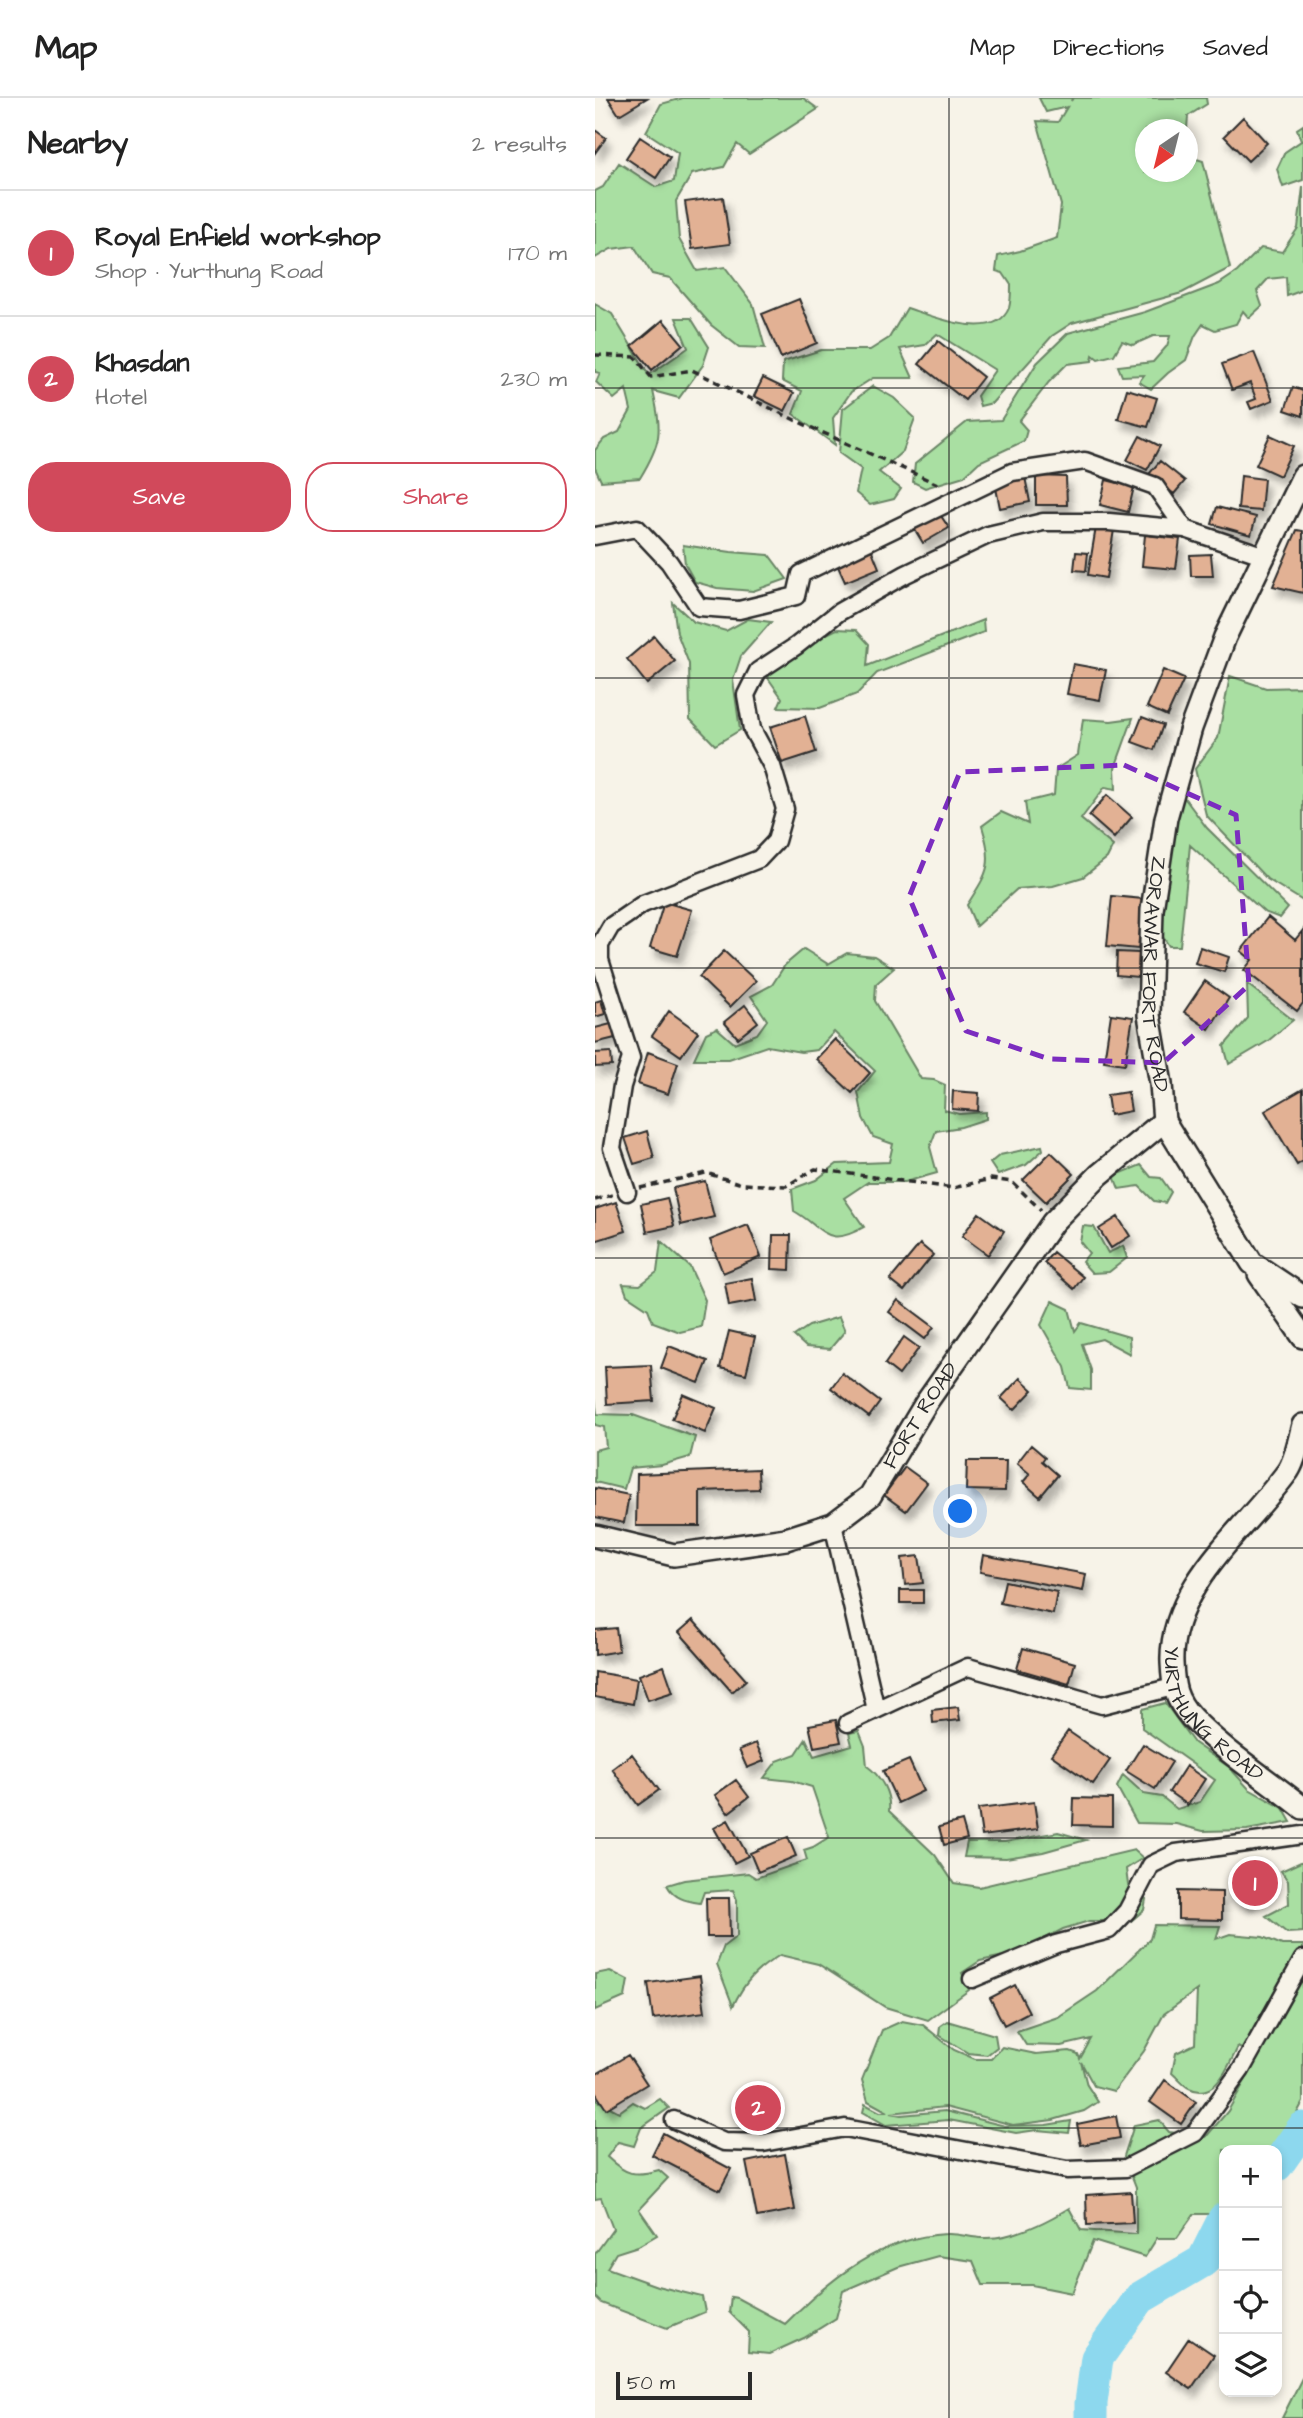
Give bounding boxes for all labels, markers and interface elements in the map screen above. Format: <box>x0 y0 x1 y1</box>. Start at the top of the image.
text: Map <box>35 25 97 71</box>
text: Map <box>970 31 1015 65</box>
text: Directions <box>1053 31 1165 65</box>
text: Saved <box>1203 31 1268 65</box>
north arrow <box>1135 119 1198 182</box>
text: Nearby <box>28 123 128 165</box>
text: 2 results <box>472 128 567 160</box>
text: Royal Enfield workshop <box>95 219 381 255</box>
text: 1 <box>50 237 52 269</box>
text: 170 m <box>508 237 567 269</box>
text: Shop · Yurthung Road <box>95 255 323 287</box>
text: Khasdan <box>95 345 189 381</box>
text: 2 <box>44 363 58 395</box>
text: 230 m <box>501 363 567 395</box>
text: Hotel <box>95 381 147 413</box>
button: Save <box>28 462 291 532</box>
button: Share <box>305 462 567 532</box>
street label: ZORAWAR FORT ROAD <box>1134 854 1176 1093</box>
street label: FORT ROAD <box>875 1356 965 1474</box>
your location <box>943 1494 977 1528</box>
street label: YURTHUNG ROAD <box>1157 1645 1270 1788</box>
pin: 1 <box>1232 1857 1278 1909</box>
pin: 2 <box>735 2082 781 2134</box>
map controls <box>1219 2145 1282 2397</box>
button: + <box>1219 2145 1282 2208</box>
button: − <box>1219 2208 1282 2271</box>
button: locate <box>1219 2271 1282 2334</box>
button: layers <box>1219 2334 1282 2397</box>
scale bar <box>616 2369 753 2401</box>
text: 50 m <box>627 2370 675 2397</box>

